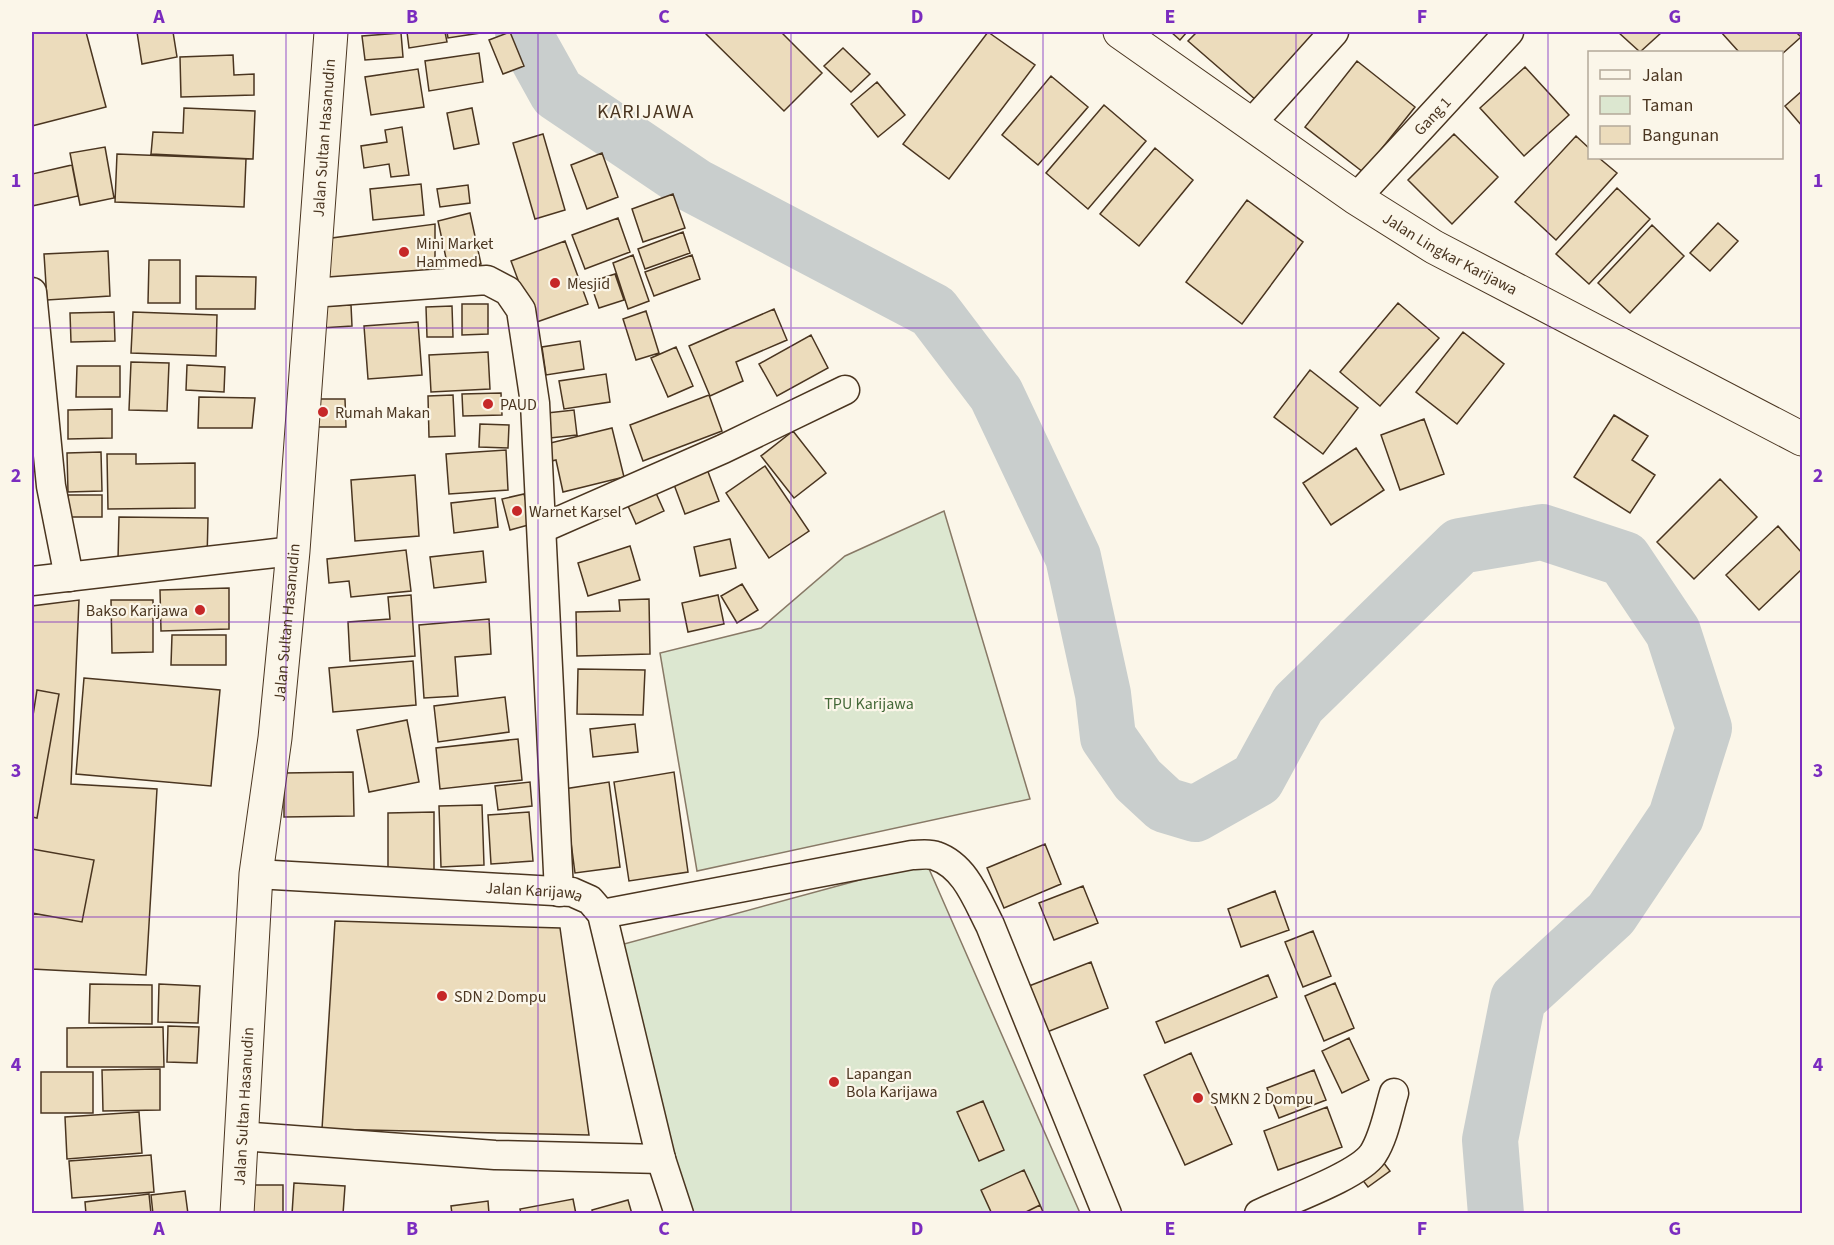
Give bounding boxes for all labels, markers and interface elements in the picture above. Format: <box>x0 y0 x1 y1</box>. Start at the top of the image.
text: A <box>152 3 165 31</box>
text: B <box>406 3 418 31</box>
text: C <box>658 3 670 31</box>
text: D <box>911 3 923 31</box>
text: E <box>1165 3 1175 31</box>
text: F <box>1417 3 1427 31</box>
text: G <box>1669 3 1681 31</box>
legend <box>1588 51 1783 159</box>
street label: Jalan Sultan Hasanudin <box>307 58 341 218</box>
text: Jalan <box>1642 63 1683 88</box>
street label: Gang 1 <box>1409 92 1456 141</box>
text: Taman <box>1642 93 1693 118</box>
district label: KARIJAWA <box>597 98 695 126</box>
text: Bangunan <box>1642 123 1719 148</box>
text: 1 <box>11 167 21 195</box>
text: 1 <box>1813 167 1823 195</box>
street label: Jalan Lingkar Karijawa <box>1378 208 1521 301</box>
place label: Mini Market Hammed <box>416 233 494 273</box>
marker: Mini Market Hammed <box>397 245 411 259</box>
place label: Mesjid <box>567 273 610 295</box>
marker: Mesjid <box>548 276 562 290</box>
place label: PAUD <box>500 394 537 416</box>
marker: PAUD <box>481 397 495 411</box>
place label: Rumah Makan <box>335 402 430 424</box>
marker: Rumah Makan <box>316 405 330 419</box>
text: 2 <box>11 462 21 490</box>
text: 2 <box>1813 462 1823 490</box>
place label: Warnet Karsel <box>529 501 622 523</box>
marker: Warnet Karsel <box>510 504 524 518</box>
street label: Jalan Sultan Hasanudin <box>269 543 306 703</box>
place label: Bakso Karijawa <box>86 600 188 622</box>
marker: Bakso Karijawa <box>193 603 207 617</box>
park label: TPU Karijawa <box>824 693 914 715</box>
text: 3 <box>11 757 21 785</box>
text: 3 <box>1813 757 1823 785</box>
street label: Jalan Karijawa <box>485 877 587 908</box>
place label: SDN 2 Dompu <box>454 986 546 1008</box>
marker: SDN 2 Dompu <box>435 989 449 1003</box>
street label: Jalan Sultan Hasanudin <box>229 1026 259 1186</box>
text: 4 <box>11 1051 22 1079</box>
text: 4 <box>1813 1051 1824 1079</box>
place label: Lapangan Bola Karijawa <box>846 1063 938 1103</box>
marker: Lapangan Bola Karijawa <box>827 1075 841 1089</box>
place label: SMKN 2 Dompu <box>1210 1088 1314 1110</box>
marker: SMKN 2 Dompu <box>1191 1091 1205 1105</box>
text: A <box>152 1215 165 1243</box>
text: B <box>406 1215 418 1243</box>
text: C <box>658 1215 670 1243</box>
text: D <box>911 1215 923 1243</box>
text: E <box>1165 1215 1175 1243</box>
text: F <box>1417 1215 1427 1243</box>
text: G <box>1669 1215 1681 1243</box>

